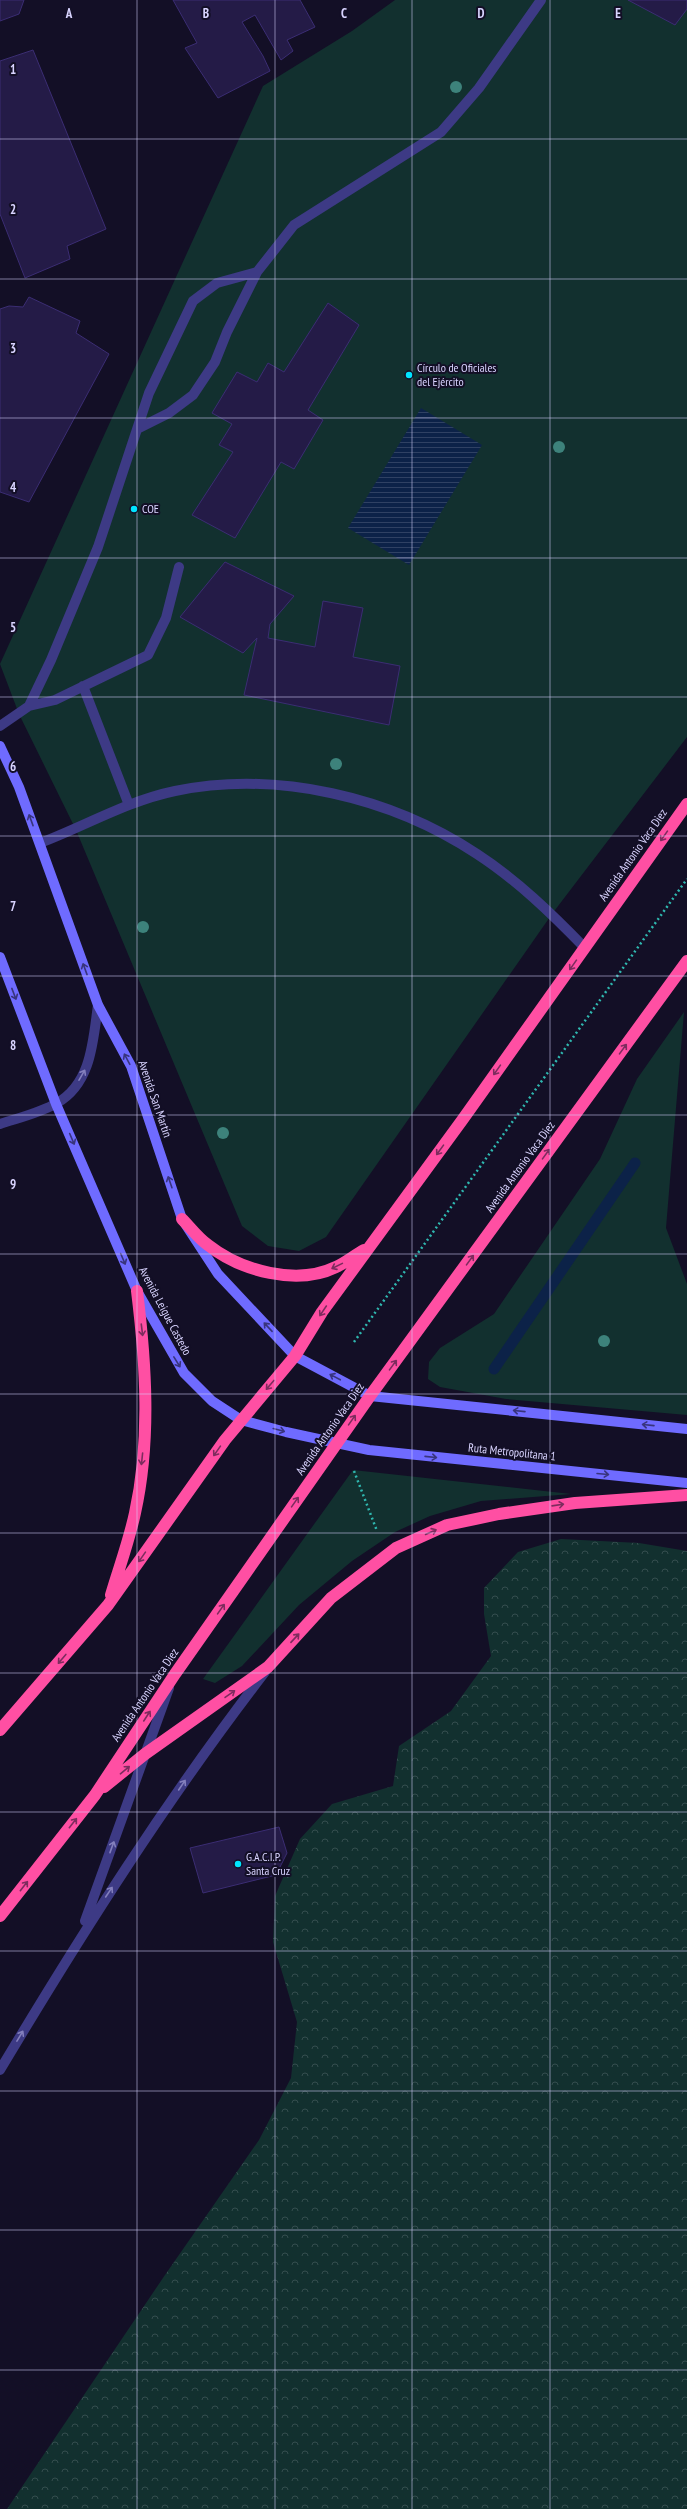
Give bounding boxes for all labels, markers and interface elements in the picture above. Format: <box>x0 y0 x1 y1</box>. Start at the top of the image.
text: A <box>65 5 73 22</box>
text: B <box>203 5 209 22</box>
text: C <box>341 5 347 22</box>
text: D <box>478 5 485 22</box>
text: E <box>615 5 621 22</box>
text: 1 <box>10 61 16 78</box>
text: 2 <box>10 201 16 218</box>
text: 3 <box>10 340 16 357</box>
place label: Círculo de Oficiales del Ejército <box>417 360 496 389</box>
marker: Círculo de Oficiales del Ejército <box>404 370 414 380</box>
text: 4 <box>10 479 17 496</box>
place label: COE <box>142 501 159 516</box>
marker: COE <box>129 504 139 514</box>
text: 5 <box>10 619 16 636</box>
text: 6 <box>10 758 16 775</box>
street label: Avenida Antonio Vaca Diez <box>595 806 670 904</box>
one-way arrow <box>27 814 34 827</box>
one-way arrow <box>660 830 668 841</box>
text: 7 <box>10 898 16 915</box>
one-way arrow <box>569 959 577 970</box>
one-way arrow <box>81 963 89 975</box>
one-way arrow <box>10 987 18 999</box>
text: 8 <box>10 1037 16 1054</box>
one-way arrow <box>619 1044 627 1055</box>
one-way arrow <box>123 1053 131 1065</box>
street label: Avenida San Martín <box>135 1058 176 1139</box>
one-way arrow <box>493 1065 501 1076</box>
one-way arrow <box>79 1069 87 1081</box>
street label: Avenida Antonio Vaca Diez <box>481 1118 558 1215</box>
one-way arrow <box>68 1133 76 1145</box>
one-way arrow <box>436 1144 444 1155</box>
one-way arrow <box>542 1149 550 1160</box>
one-way arrow <box>166 1175 173 1188</box>
text: 9 <box>10 1176 16 1193</box>
one-way arrow <box>120 1252 127 1264</box>
one-way arrow <box>466 1254 474 1265</box>
one-way arrow <box>331 1263 343 1270</box>
street label: Avenida Leigue Castedo <box>136 1264 195 1358</box>
one-way arrow <box>318 1305 326 1317</box>
one-way arrow <box>264 1322 273 1332</box>
one-way arrow <box>138 1323 146 1336</box>
one-way arrow <box>172 1356 181 1367</box>
one-way arrow <box>389 1359 398 1370</box>
one-way arrow <box>329 1373 341 1380</box>
one-way arrow <box>266 1380 275 1391</box>
street label: Avenida Antonio Vaca Diez <box>292 1380 367 1478</box>
one-way arrow <box>513 1407 526 1415</box>
one-way arrow <box>348 1414 357 1425</box>
one-way arrow <box>642 1421 655 1429</box>
one-way arrow <box>272 1427 285 1435</box>
street label: Ruta Metropolitana 1 <box>468 1439 557 1464</box>
one-way arrow <box>213 1446 222 1457</box>
one-way arrow <box>139 1453 146 1466</box>
one-way arrow <box>425 1453 438 1461</box>
one-way arrow <box>596 1471 609 1478</box>
one-way arrow <box>291 1497 299 1508</box>
one-way arrow <box>551 1501 564 1509</box>
one-way arrow <box>425 1528 437 1535</box>
one-way arrow <box>138 1551 146 1562</box>
one-way arrow <box>217 1604 225 1615</box>
one-way arrow <box>290 1633 299 1644</box>
street label: Avenida Antonio Vaca Diez <box>108 1645 181 1744</box>
one-way arrow <box>57 1654 66 1665</box>
one-way arrow <box>225 1690 236 1698</box>
one-way arrow <box>143 1711 151 1722</box>
one-way arrow <box>120 1766 130 1775</box>
one-way arrow <box>178 1779 186 1790</box>
one-way arrow <box>69 1818 78 1829</box>
one-way arrow <box>108 1841 116 1853</box>
place label: G.A.C.I.P. Santa Cruz <box>246 1849 290 1878</box>
marker: G.A.C.I.P. Santa Cruz <box>233 1859 243 1869</box>
one-way arrow <box>20 1880 29 1891</box>
one-way arrow <box>105 1887 113 1898</box>
one-way arrow <box>16 2031 24 2042</box>

